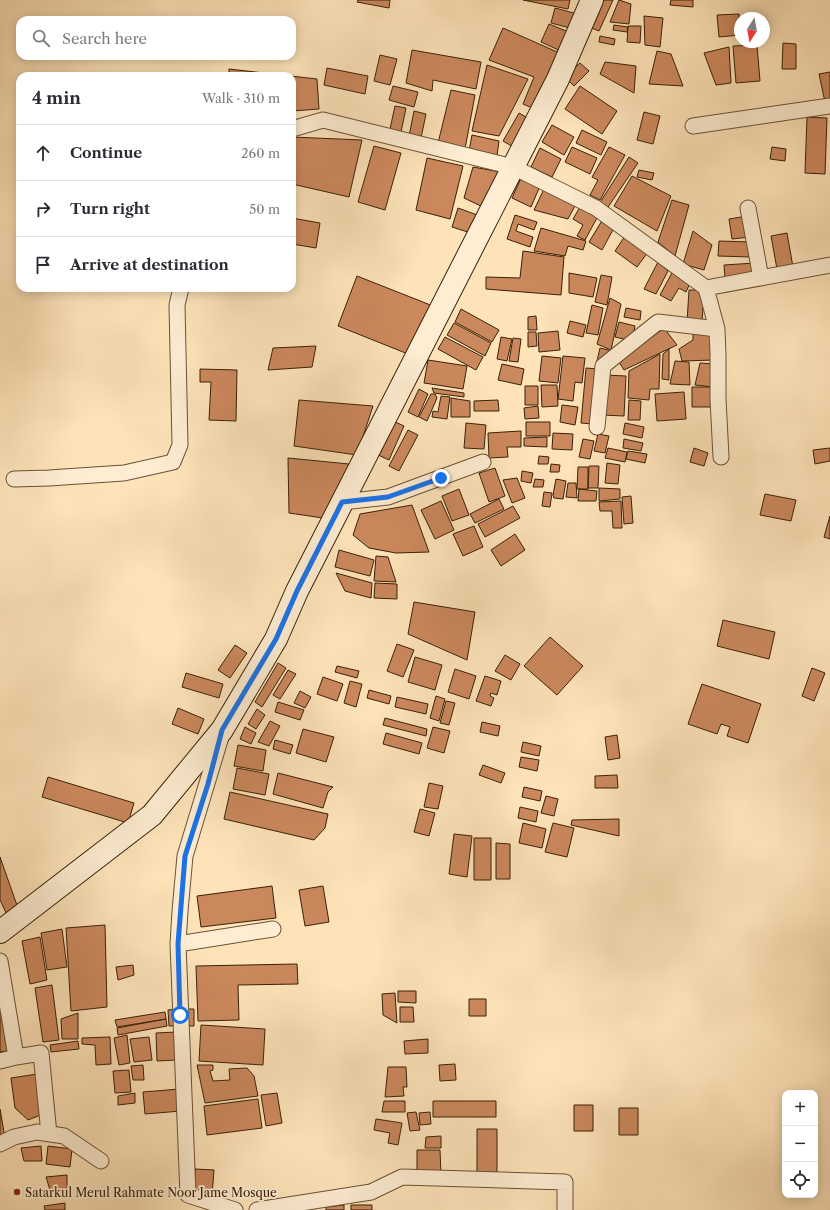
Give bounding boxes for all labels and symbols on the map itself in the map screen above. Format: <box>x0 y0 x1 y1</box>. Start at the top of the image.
north arrow <box>734 12 770 48</box>
route end <box>432 469 450 487</box>
route start <box>171 1006 189 1024</box>
place label: Satarkul Merul Rahmate Noor Jame Mosque <box>25 1185 277 1200</box>
marker: Satarkul Merul Rahmate Noor Jame Mosque <box>12 1187 22 1197</box>

